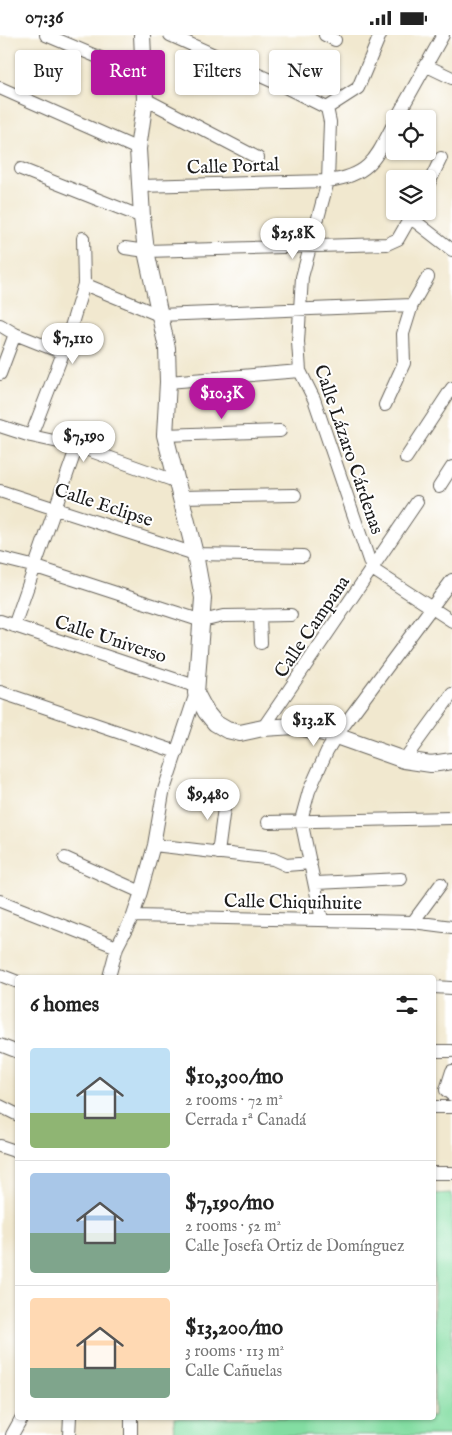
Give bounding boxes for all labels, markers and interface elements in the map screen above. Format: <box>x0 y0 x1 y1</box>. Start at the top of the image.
text: 07:36 <box>25 6 63 30</box>
chip: Buy <box>15 50 81 95</box>
chip: Rent <box>91 50 165 95</box>
chip: Filters <box>175 50 259 95</box>
chip: New <box>269 50 340 95</box>
map controls <box>386 110 436 220</box>
button: locate <box>386 110 436 160</box>
street label: Calle Portal <box>186 153 281 181</box>
button: layers <box>386 170 436 220</box>
pin: $25.8K <box>252 217 334 260</box>
text: $25.8K <box>271 224 315 244</box>
pin: $7,110 <box>32 323 114 365</box>
text: $7,110 <box>53 329 93 349</box>
street label: Calle Lázaro Cárdenas <box>308 362 388 538</box>
pin: $10.3K <box>181 377 263 420</box>
text: $10.3K <box>200 384 244 404</box>
pin: $7,190 <box>43 421 125 463</box>
text: $7,190 <box>63 427 105 447</box>
street label: Calle Eclipse <box>51 479 156 533</box>
street label: Calle Campana <box>270 571 356 683</box>
street label: Calle Universo <box>51 610 170 669</box>
pin: $13.2K <box>273 705 355 747</box>
text: $13.2K <box>292 711 336 731</box>
pin: $9,480 <box>167 779 249 821</box>
text: $9,480 <box>187 785 229 805</box>
street label: Calle Chiquihuite <box>224 890 363 916</box>
icon: filters <box>393 991 421 1019</box>
text: 6 homes <box>30 992 99 1019</box>
text: $10,300/mo <box>185 1064 283 1091</box>
icon: home <box>70 1068 130 1128</box>
text: 2 rooms · 72 m² <box>185 1091 283 1111</box>
text: Cerrada 1ª Canadá <box>185 1111 306 1131</box>
text: $7,190/mo <box>185 1190 274 1217</box>
icon: home <box>70 1193 130 1253</box>
text: 2 rooms · 52 m² <box>185 1217 281 1237</box>
text: Calle Josefa Ortiz de Domínguez <box>185 1237 404 1257</box>
text: $13,200/mo <box>185 1315 283 1342</box>
icon: home <box>70 1318 130 1378</box>
text: 3 rooms · 113 m² <box>185 1342 284 1362</box>
text: Calle Cañuelas <box>185 1362 282 1382</box>

